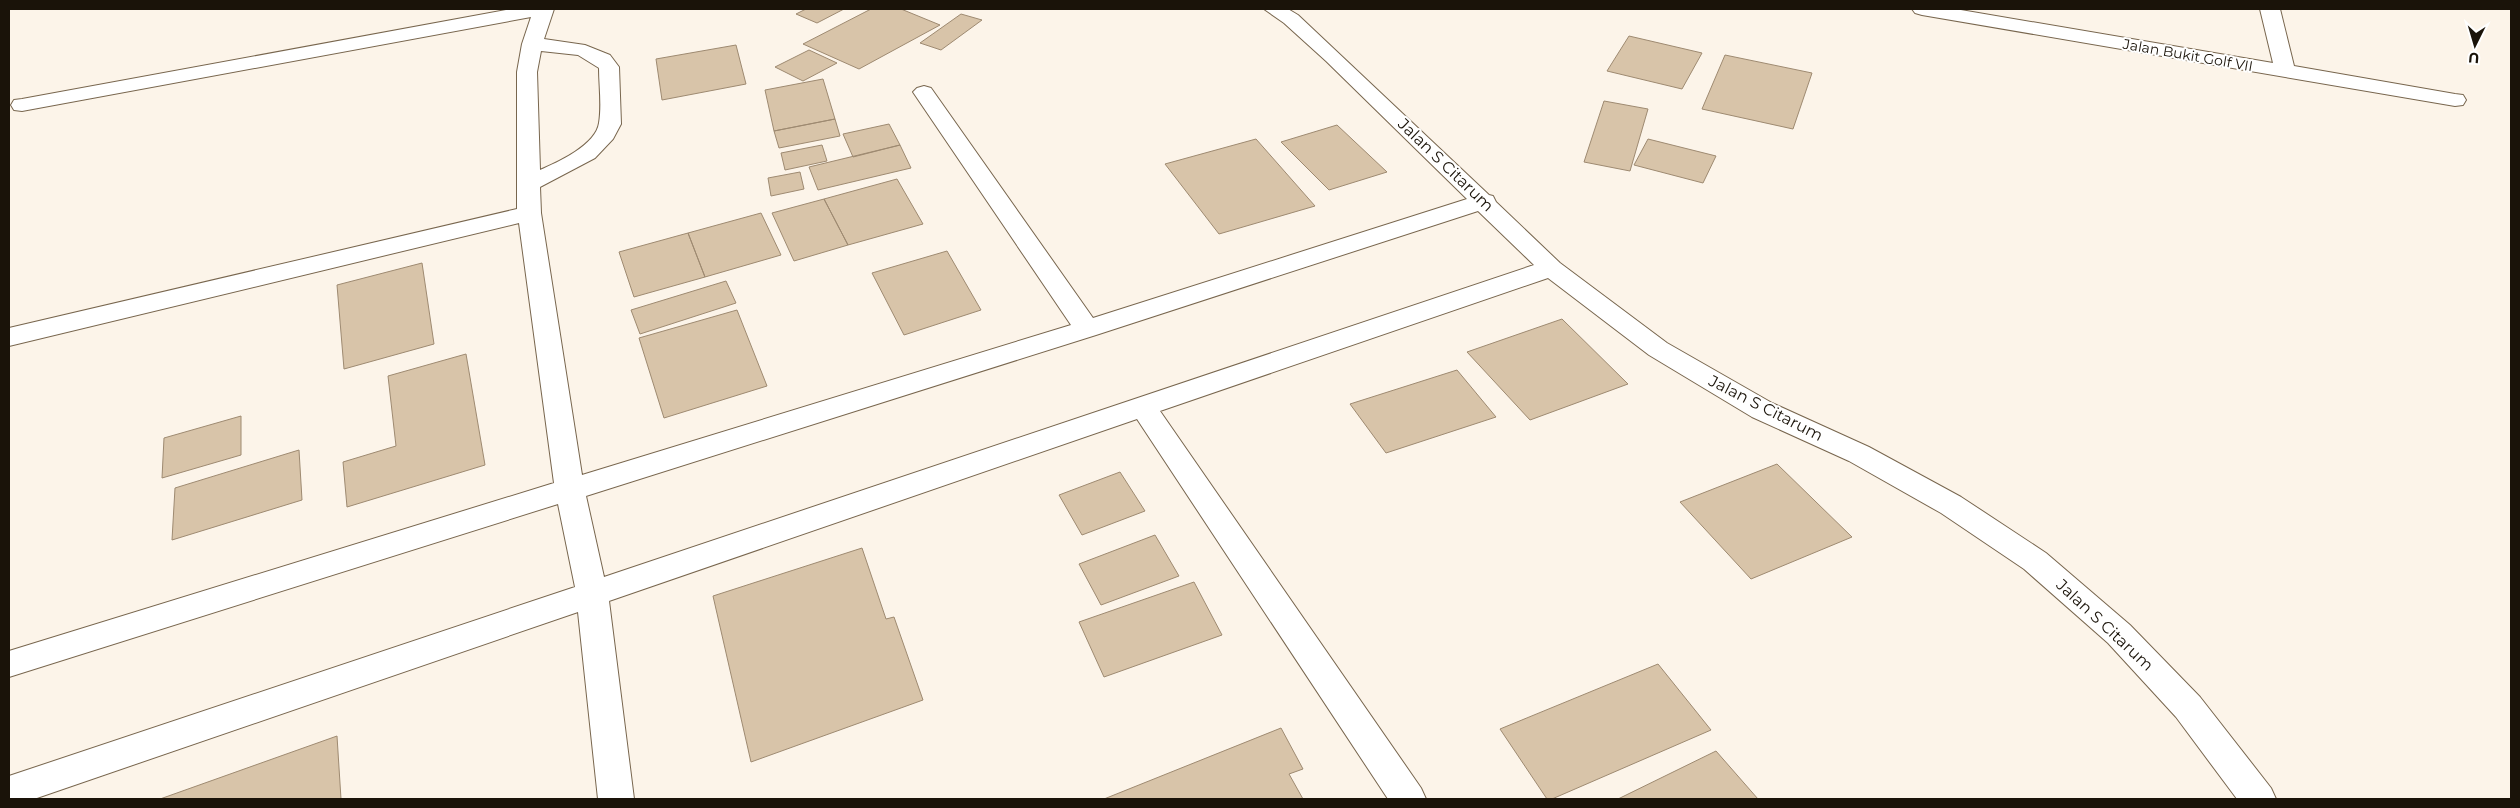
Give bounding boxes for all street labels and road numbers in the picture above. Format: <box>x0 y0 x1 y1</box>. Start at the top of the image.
street label: Jalan Bukit Golf VII <box>2121 35 2254 75</box>
street label: Jalan S Citarum <box>1394 114 1498 215</box>
street label: Jalan S Citarum <box>1705 371 1826 445</box>
street label: Jalan S Citarum <box>2052 575 2157 675</box>

